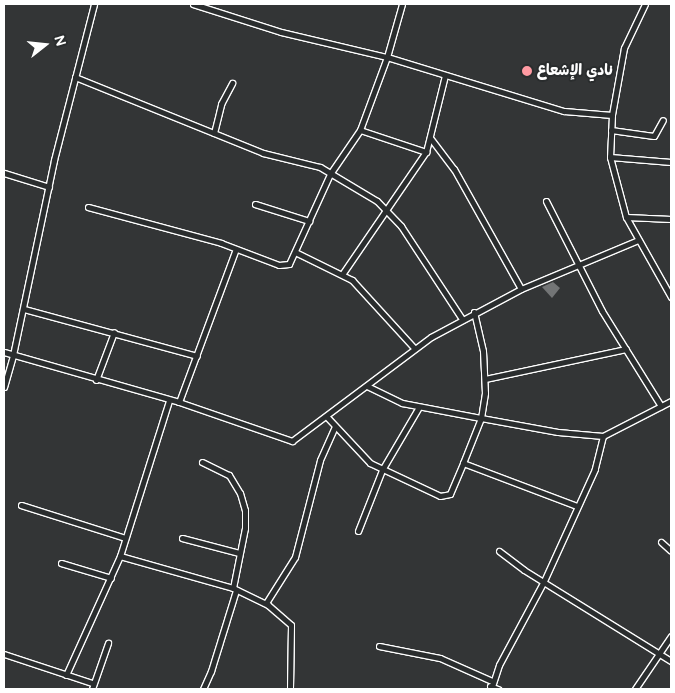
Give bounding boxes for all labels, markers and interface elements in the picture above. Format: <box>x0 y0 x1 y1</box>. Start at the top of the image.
north arrow <box>20 20 70 70</box>
text: N <box>50 33 70 48</box>
place label: نادي الإشعاع <box>537 62 613 80</box>
marker: نادي الإشعاع <box>521 65 533 77</box>

